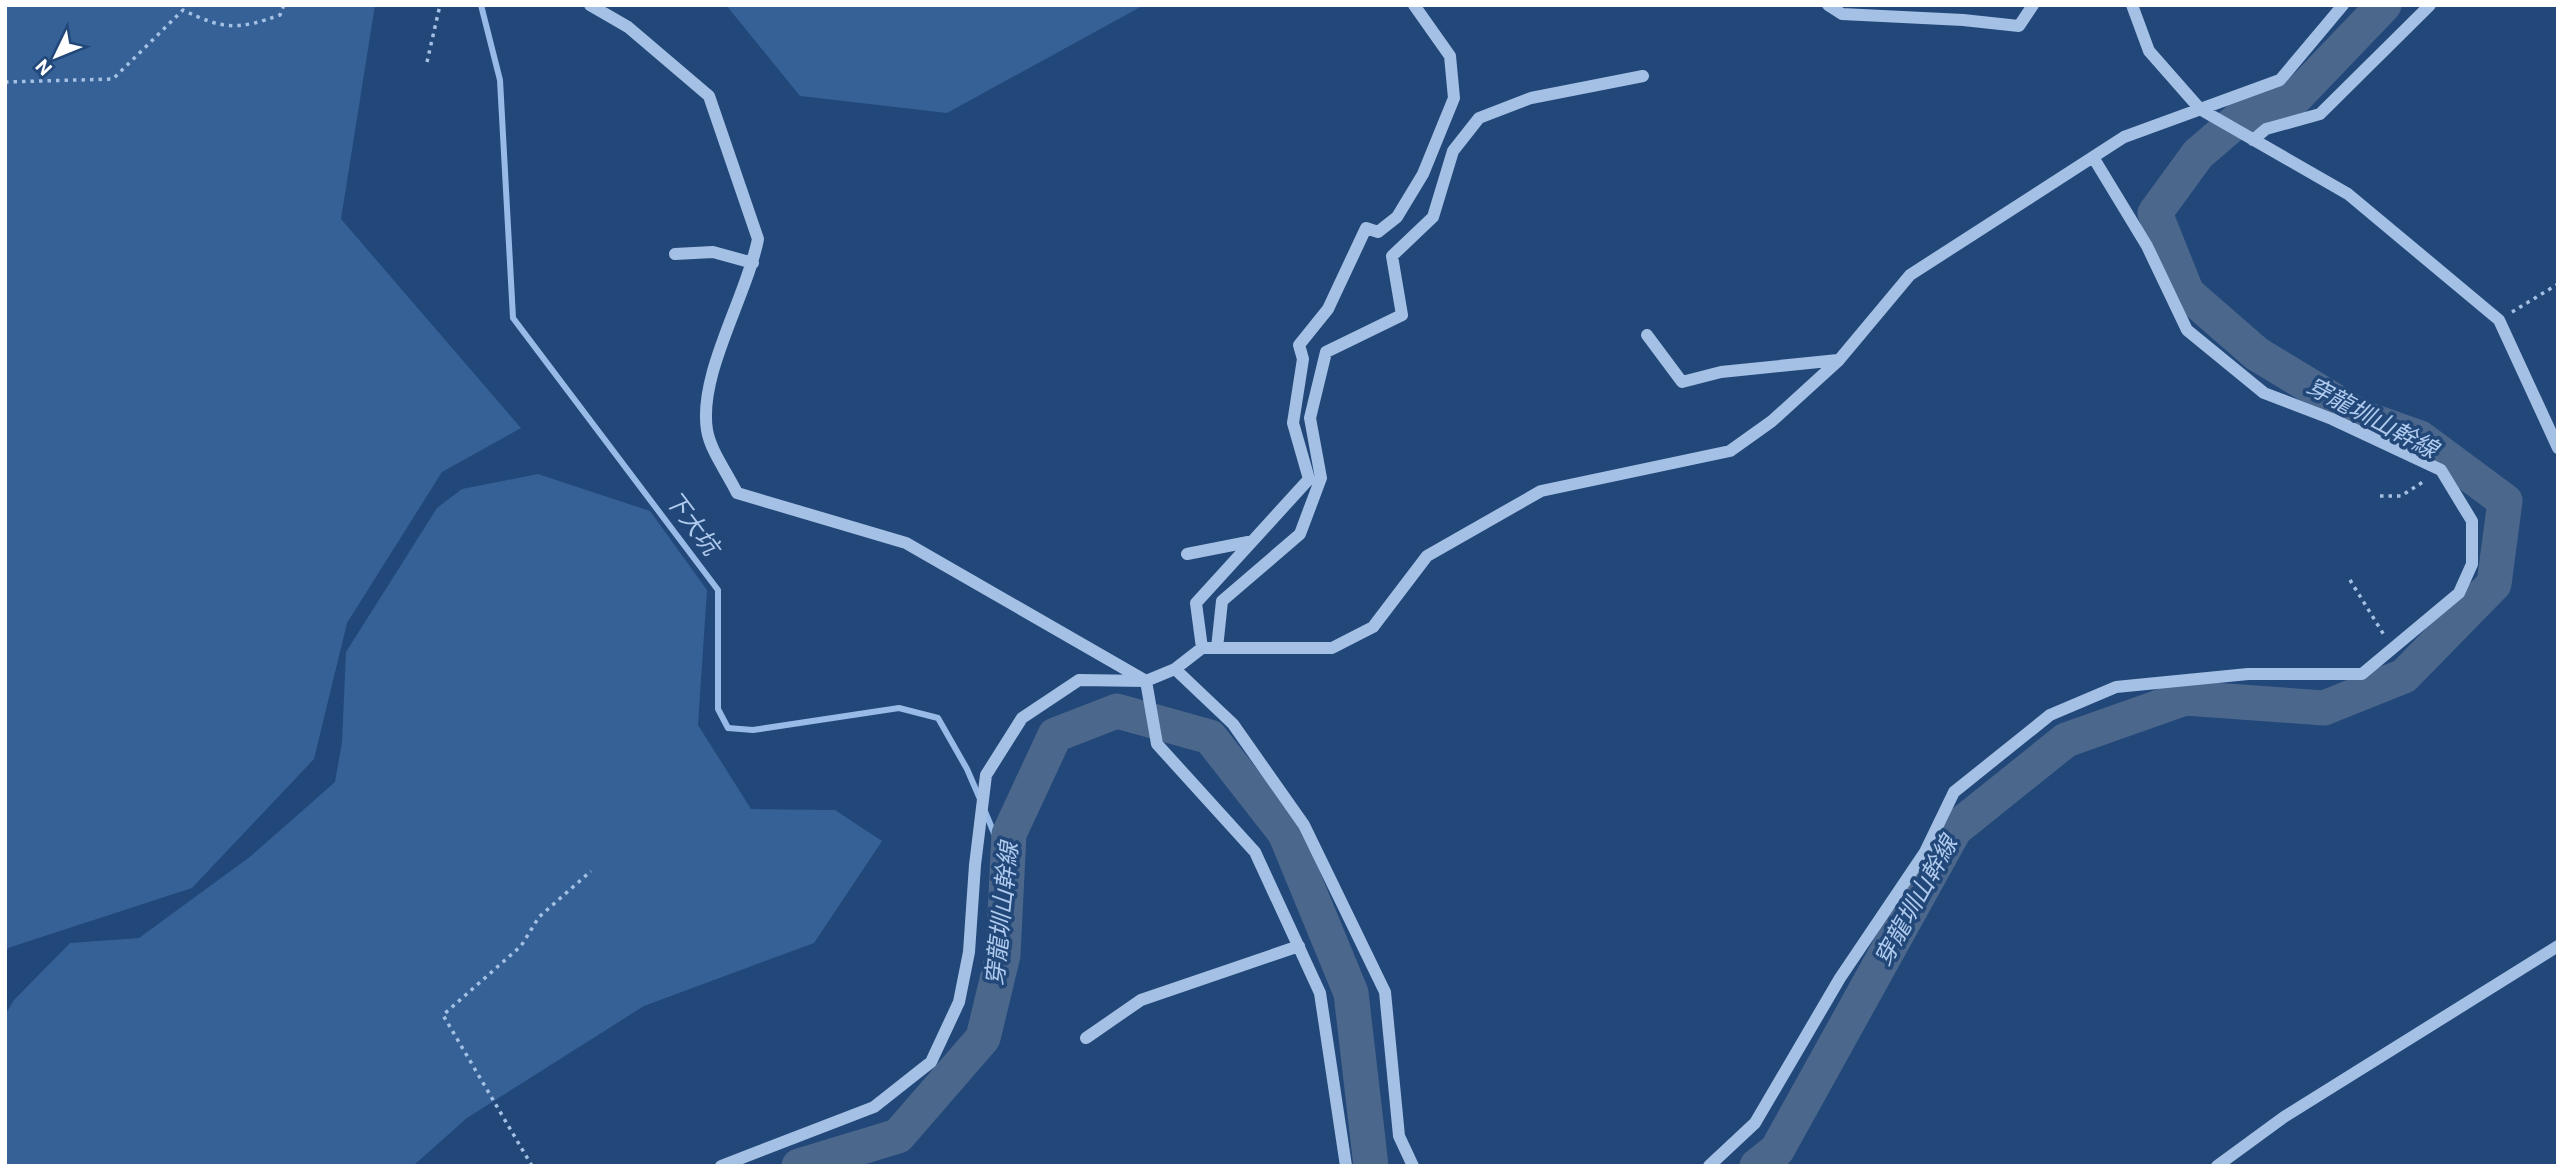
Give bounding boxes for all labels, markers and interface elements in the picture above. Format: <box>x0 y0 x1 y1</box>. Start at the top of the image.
north arrow <box>21 21 91 91</box>
text: N <box>31 55 57 80</box>
water label: 穿龍圳山幹線 <box>2302 372 2445 466</box>
water label: 下大坑 <box>659 486 727 563</box>
water label: 穿龍圳山幹線 <box>1869 829 1965 971</box>
water label: 穿龍圳山幹線 <box>981 838 1024 987</box>

